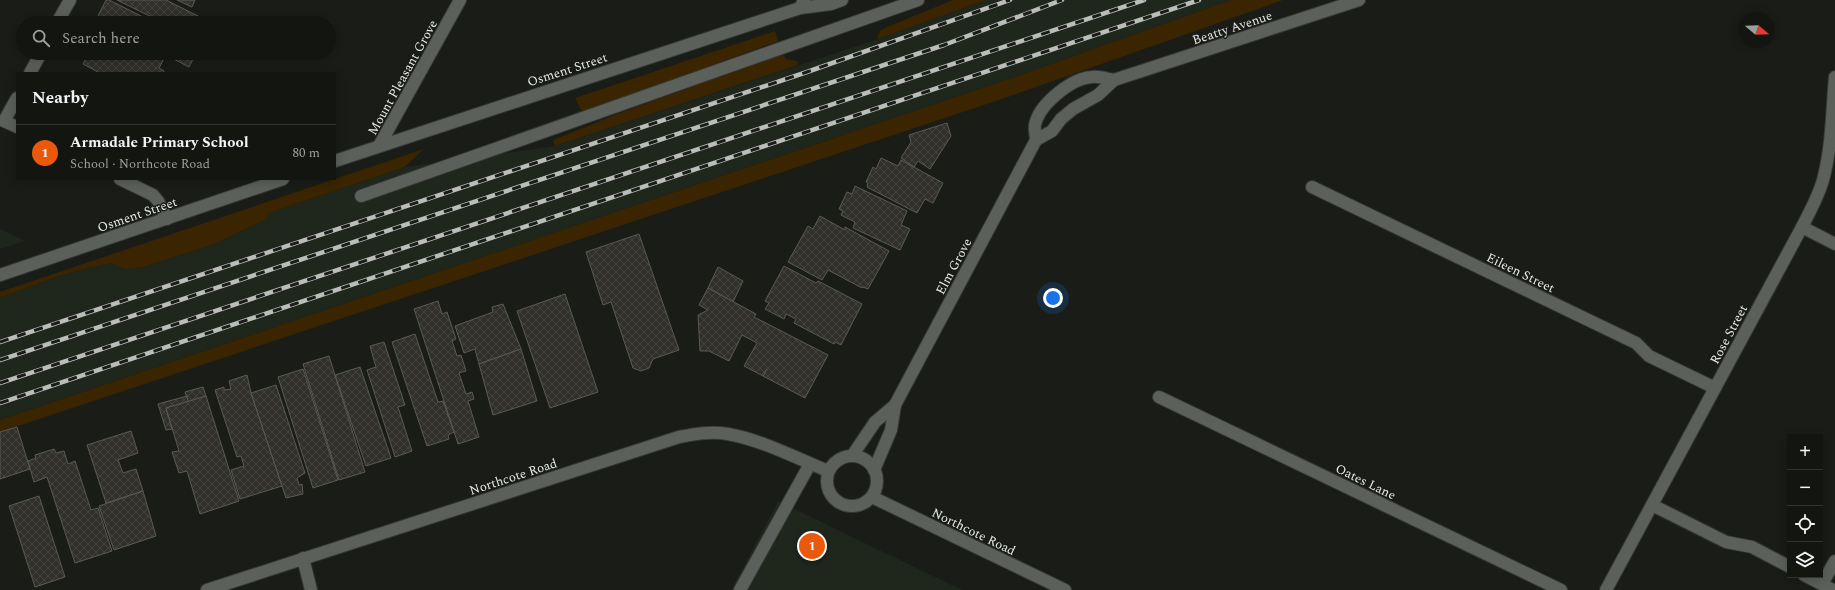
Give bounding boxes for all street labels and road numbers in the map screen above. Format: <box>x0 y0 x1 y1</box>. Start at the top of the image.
street label: Beatty Avenue <box>1190 6 1275 50</box>
street label: Mount Pleasant Grove <box>363 16 443 139</box>
street label: Osment Street <box>525 47 610 92</box>
street label: Osment Street <box>95 192 180 238</box>
street label: Elm Grove <box>931 235 977 298</box>
street label: Eileen Street <box>1483 248 1558 298</box>
street label: Rose Street <box>1705 301 1753 368</box>
street label: Northcote Road <box>467 453 560 501</box>
street label: Oates Lane <box>1332 459 1399 505</box>
street label: Northcote Road <box>928 503 1019 561</box>

